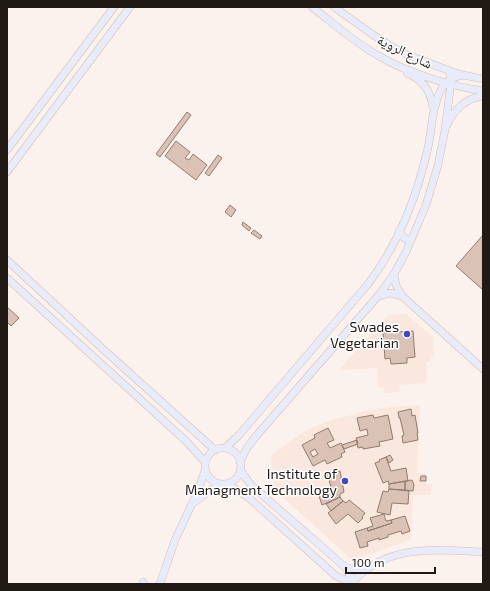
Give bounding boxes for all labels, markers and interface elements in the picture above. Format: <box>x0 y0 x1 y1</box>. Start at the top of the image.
street label: شارع الروية <box>374 30 435 73</box>
place label: Swades Vegetarian <box>330 318 399 351</box>
marker: Swades Vegetarian <box>402 329 412 339</box>
place label: Institute of Managment Technology <box>185 465 338 498</box>
marker: Institute of Managment Technology <box>340 476 350 486</box>
scale bar <box>346 549 435 575</box>
text: 100 m <box>352 555 384 569</box>

